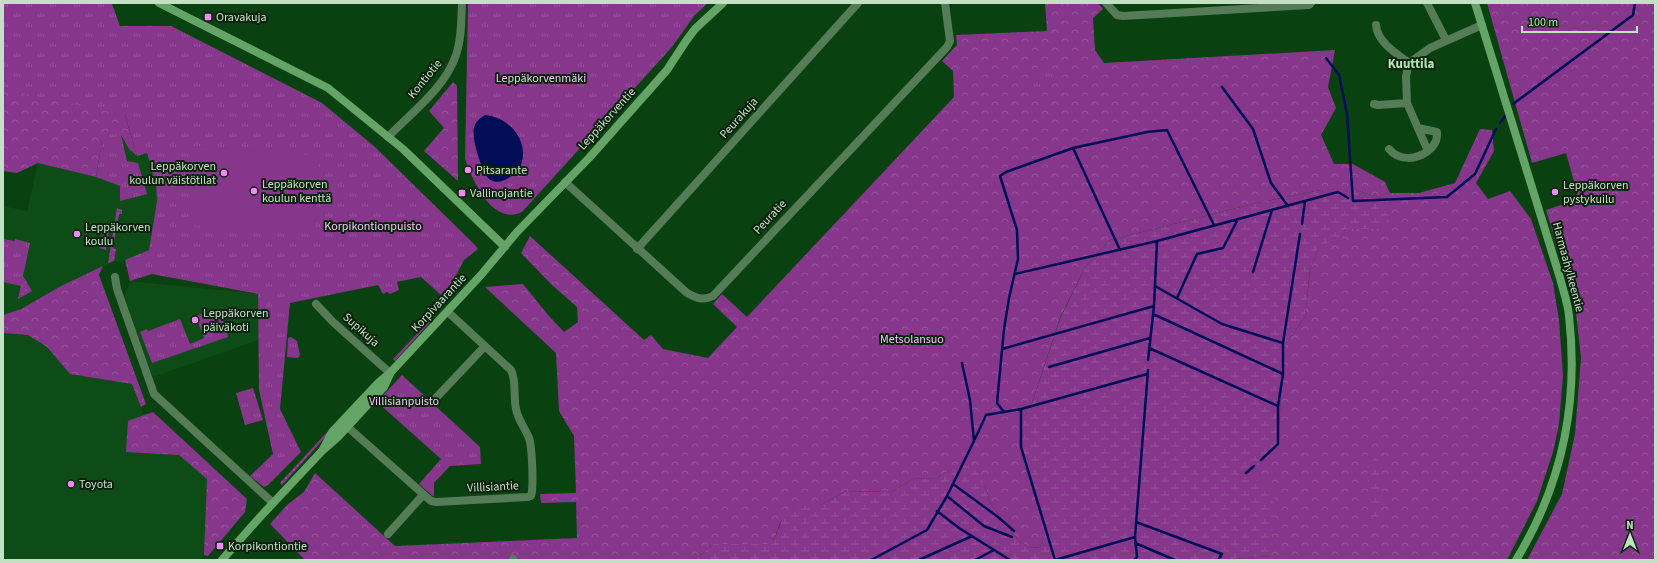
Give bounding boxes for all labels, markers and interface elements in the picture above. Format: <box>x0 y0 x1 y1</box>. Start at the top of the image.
scale bar <box>1522 8 1637 34</box>
place label: Oravakuja <box>216 9 267 26</box>
marker: Oravakuja <box>203 12 213 22</box>
text: 100 m <box>1528 14 1558 31</box>
district label: Kuuttila <box>1388 55 1434 73</box>
street label: Kontiotie <box>404 56 446 102</box>
park label: Leppäkorvenmäki <box>496 70 586 87</box>
street label: Leppäkorventie <box>574 84 640 154</box>
street label: Peurakuja <box>716 94 762 142</box>
place label: Leppäkorven koulun väistötilat <box>129 158 216 189</box>
place label: Pitsarante <box>476 162 527 179</box>
marker: Pitsarante <box>463 165 473 175</box>
marker: Leppäkorven koulun väistötilat <box>219 168 229 178</box>
place label: Leppäkorven koulun kenttä <box>262 176 331 207</box>
place label: Leppäkorven pystykuilu <box>1563 177 1629 208</box>
place label: Vallinojantie <box>470 185 533 202</box>
marker: Leppäkorven koulun kenttä <box>249 186 259 196</box>
marker: Leppäkorven pystykuilu <box>1550 187 1560 197</box>
marker: Vallinojantie <box>457 188 467 198</box>
street label: Peuratie <box>750 196 790 238</box>
park label: Korpikontionpuisto <box>324 218 422 235</box>
place label: Leppäkorven koulu <box>85 219 151 250</box>
street label: Harmaahylkeentie <box>1548 220 1588 314</box>
marker: Leppäkorven koulu <box>72 229 82 239</box>
street label: Korpivaarantie <box>408 270 470 336</box>
place label: Leppäkorven päiväkoti <box>203 305 269 336</box>
street label: Supikuja <box>339 309 383 351</box>
marker: Leppäkorven päiväkoti <box>190 315 200 325</box>
park label: Metsolansuo <box>880 331 944 348</box>
park label: Villisianpuisto <box>369 393 439 410</box>
place label: Toyota <box>79 476 113 493</box>
street label: Villisiantie <box>467 477 519 497</box>
marker: Toyota <box>66 479 76 489</box>
north arrow <box>1610 515 1650 555</box>
text: N <box>1626 518 1634 533</box>
place label: Korpikontiontie <box>228 538 307 555</box>
marker: Korpikontiontie <box>215 541 225 551</box>

